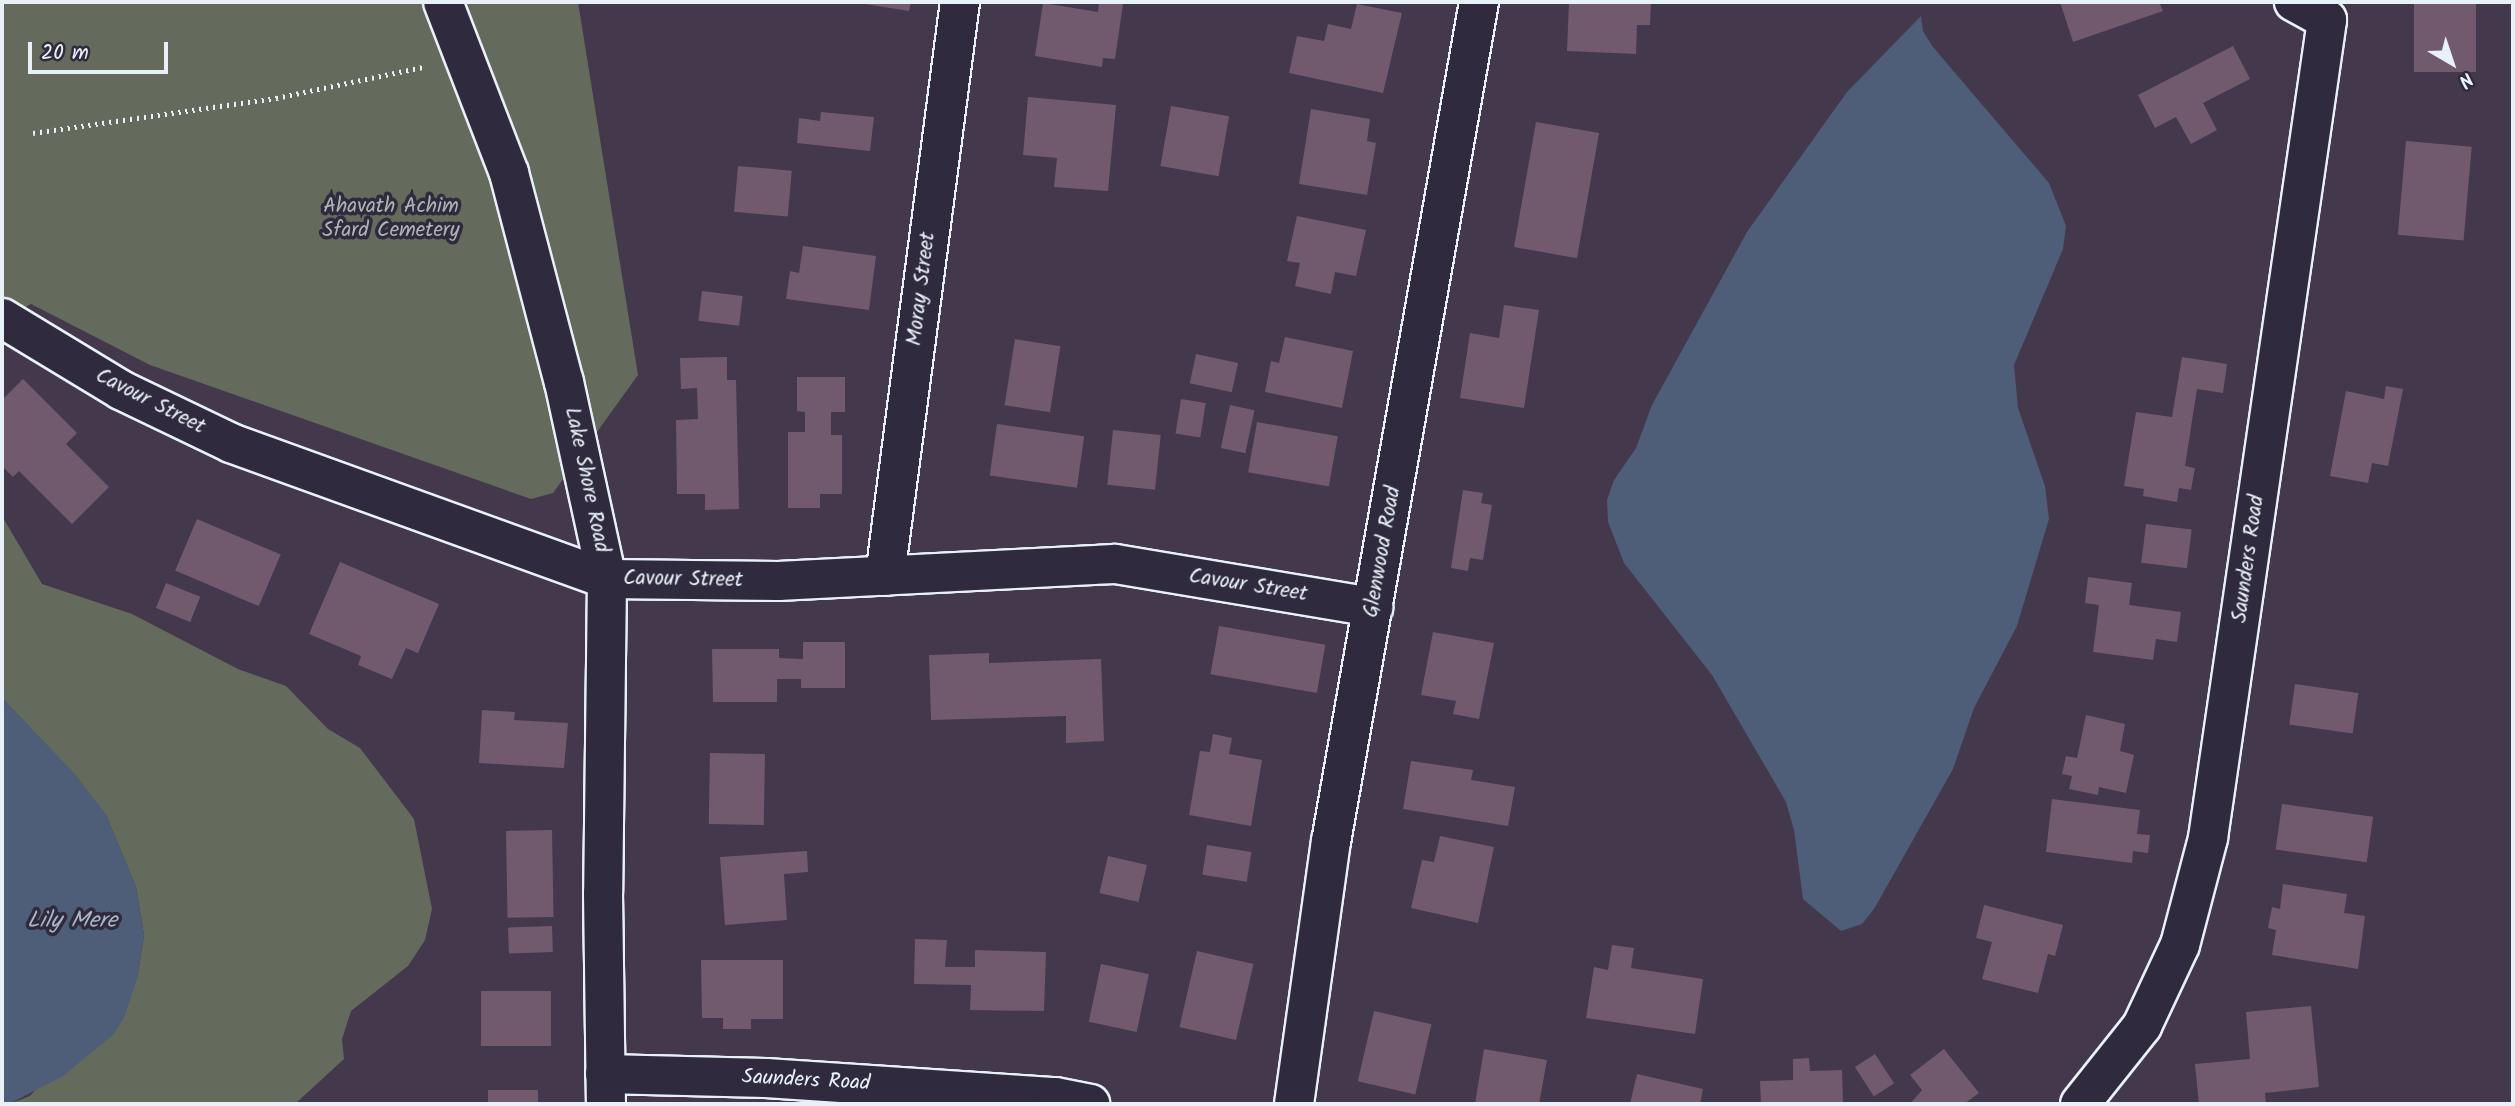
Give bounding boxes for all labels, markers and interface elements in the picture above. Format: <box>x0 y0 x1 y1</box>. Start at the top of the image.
scale bar <box>32 28 172 72</box>
north arrow <box>2417 28 2487 98</box>
text: 20 m <box>41 37 89 70</box>
text: N <box>2451 64 2479 95</box>
park label: Ahavath Achim Sfard Cemetery <box>322 194 460 244</box>
street label: Moray Street <box>903 231 941 347</box>
street label: Cavour Street <box>91 364 209 440</box>
street label: Lake Shore Road <box>558 405 614 555</box>
street label: Glenwood Road <box>1359 484 1407 620</box>
street label: Saunders Road <box>2228 494 2270 624</box>
street label: Cavour Street <box>1187 564 1309 608</box>
street label: Cavour Street <box>623 566 743 594</box>
water label: Lily Mere <box>27 907 117 935</box>
street label: Saunders Road <box>741 1065 871 1097</box>

